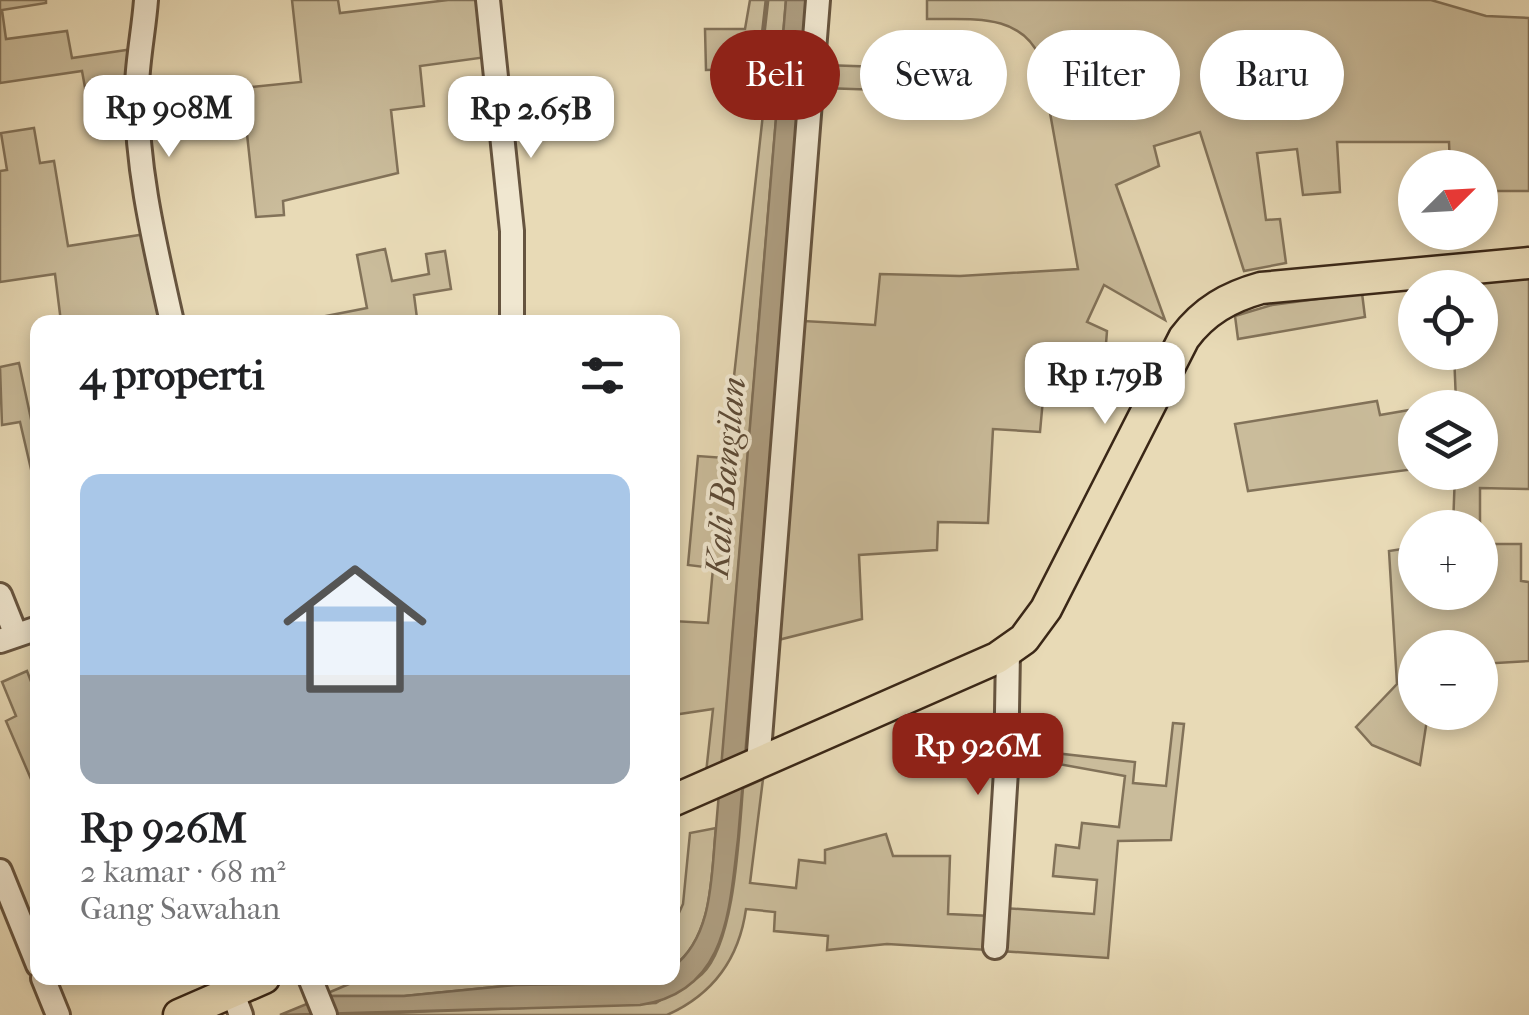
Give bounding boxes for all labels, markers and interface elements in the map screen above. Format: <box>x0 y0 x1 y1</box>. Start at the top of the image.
chip: Beli <box>710 30 840 120</box>
chip: Sewa <box>860 30 1007 120</box>
chip: Filter <box>1027 30 1180 120</box>
chip: Baru <box>1200 30 1344 120</box>
pin: Rp 908M <box>77 75 261 160</box>
pin: Rp 2.65B <box>428 76 634 161</box>
text: Rp 908M <box>105 89 233 126</box>
text: Rp 2.65B <box>470 90 592 127</box>
north arrow <box>1398 150 1498 250</box>
map controls <box>1398 150 1498 730</box>
button: locate <box>1398 270 1498 370</box>
pin: Rp 1.79B <box>1002 342 1208 427</box>
icon: filters <box>575 348 630 403</box>
text: 4 properti <box>80 351 264 400</box>
text: Rp 1.79B <box>1047 356 1163 393</box>
water label: Kali Bangilan <box>696 375 754 582</box>
button: layers <box>1398 390 1498 490</box>
button: + <box>1398 510 1498 610</box>
icon: home <box>265 539 445 719</box>
button: − <box>1398 630 1498 730</box>
pin: Rp 926M <box>886 713 1070 798</box>
text: Rp 926M <box>914 727 1042 764</box>
text: Rp 926M <box>80 804 247 853</box>
text: 2 kamar · 68 m² <box>80 853 286 890</box>
text: Gang Sawahan <box>80 890 280 927</box>

